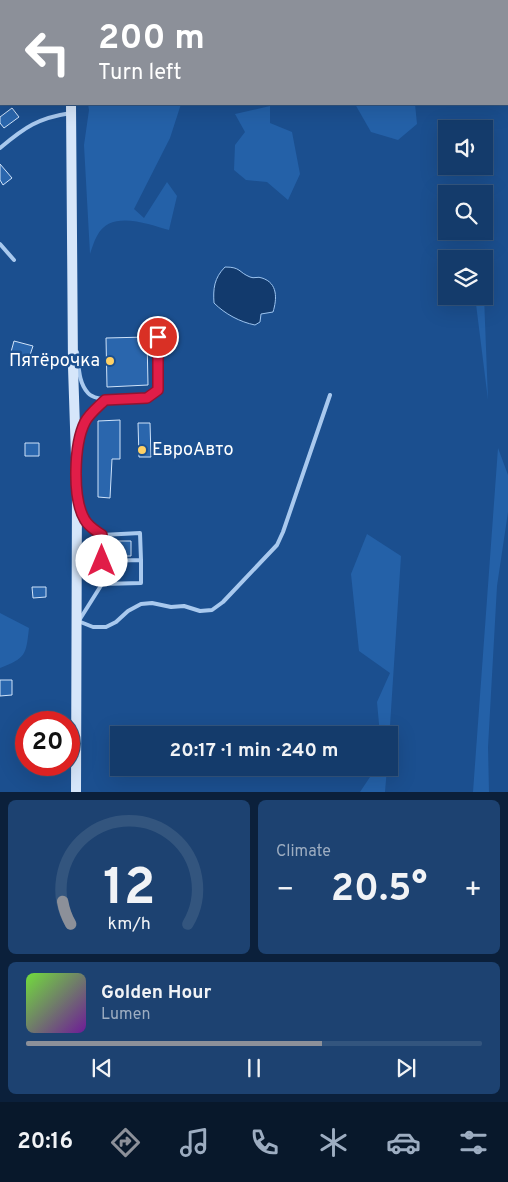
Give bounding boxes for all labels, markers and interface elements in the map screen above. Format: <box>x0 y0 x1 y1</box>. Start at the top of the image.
text: 200 m <box>98 17 205 61</box>
icon: left <box>15 20 80 85</box>
text: Turn left <box>98 60 181 87</box>
map controls <box>438 120 493 305</box>
button: sound <box>438 120 493 175</box>
button: search <box>438 185 493 240</box>
button: layers <box>438 250 493 305</box>
pin <box>137 316 179 358</box>
icon: arrive <box>144 323 172 351</box>
place label: Пятёрочка <box>9 350 100 373</box>
marker: Пятёрочка <box>104 355 116 367</box>
place label: ЕвроАвто <box>152 439 234 462</box>
marker: ЕвроАвто <box>136 444 148 456</box>
position arrow <box>75 534 127 586</box>
speed limit sign: 20 <box>15 711 80 776</box>
text: 20:17 · 1 min · 240 m <box>170 739 338 763</box>
text: Climate <box>276 842 331 862</box>
text: 12 <box>103 857 155 923</box>
text: 20.5° <box>331 866 427 915</box>
text: − <box>276 873 294 909</box>
text: + <box>464 873 482 909</box>
text: km/h <box>107 913 151 936</box>
text: Golden Hour <box>101 981 212 1005</box>
text: Lumen <box>101 1005 151 1025</box>
icon: previous <box>88 1054 116 1082</box>
icon: pause <box>240 1054 268 1082</box>
icon: next <box>392 1054 420 1082</box>
icon: directions <box>108 1125 143 1160</box>
icon: music <box>177 1125 212 1160</box>
icon: phone <box>247 1125 282 1160</box>
icon: climate <box>316 1125 351 1160</box>
icon: car <box>386 1125 421 1160</box>
icon: filters <box>456 1125 491 1160</box>
text: 20:16 <box>17 1129 73 1156</box>

